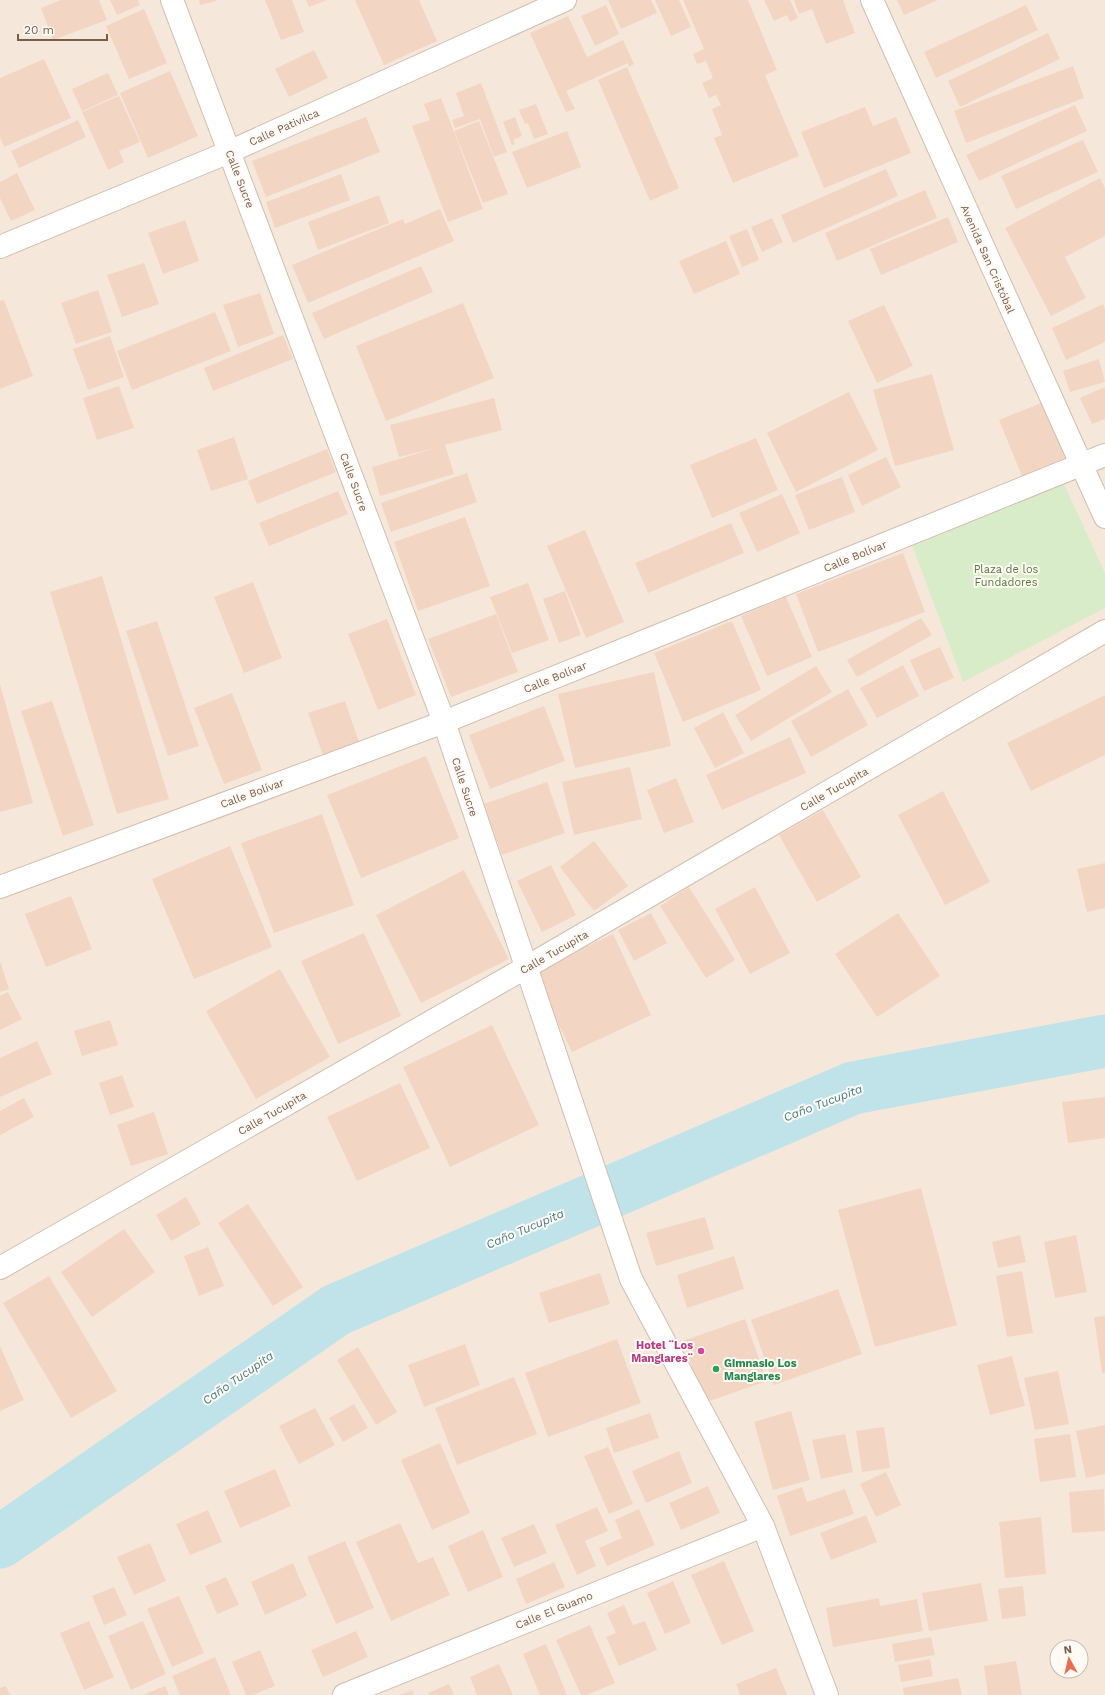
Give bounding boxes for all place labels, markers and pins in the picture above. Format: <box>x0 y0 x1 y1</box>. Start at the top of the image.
place label: Hotel ¨Los Manglares¨ <box>631 1339 693 1365</box>
marker: Hotel ¨Los Manglares¨ <box>696 1346 706 1356</box>
place label: Gimnasio Los Manglares <box>724 1357 797 1383</box>
marker: Gimnasio Los Manglares <box>711 1364 721 1374</box>

